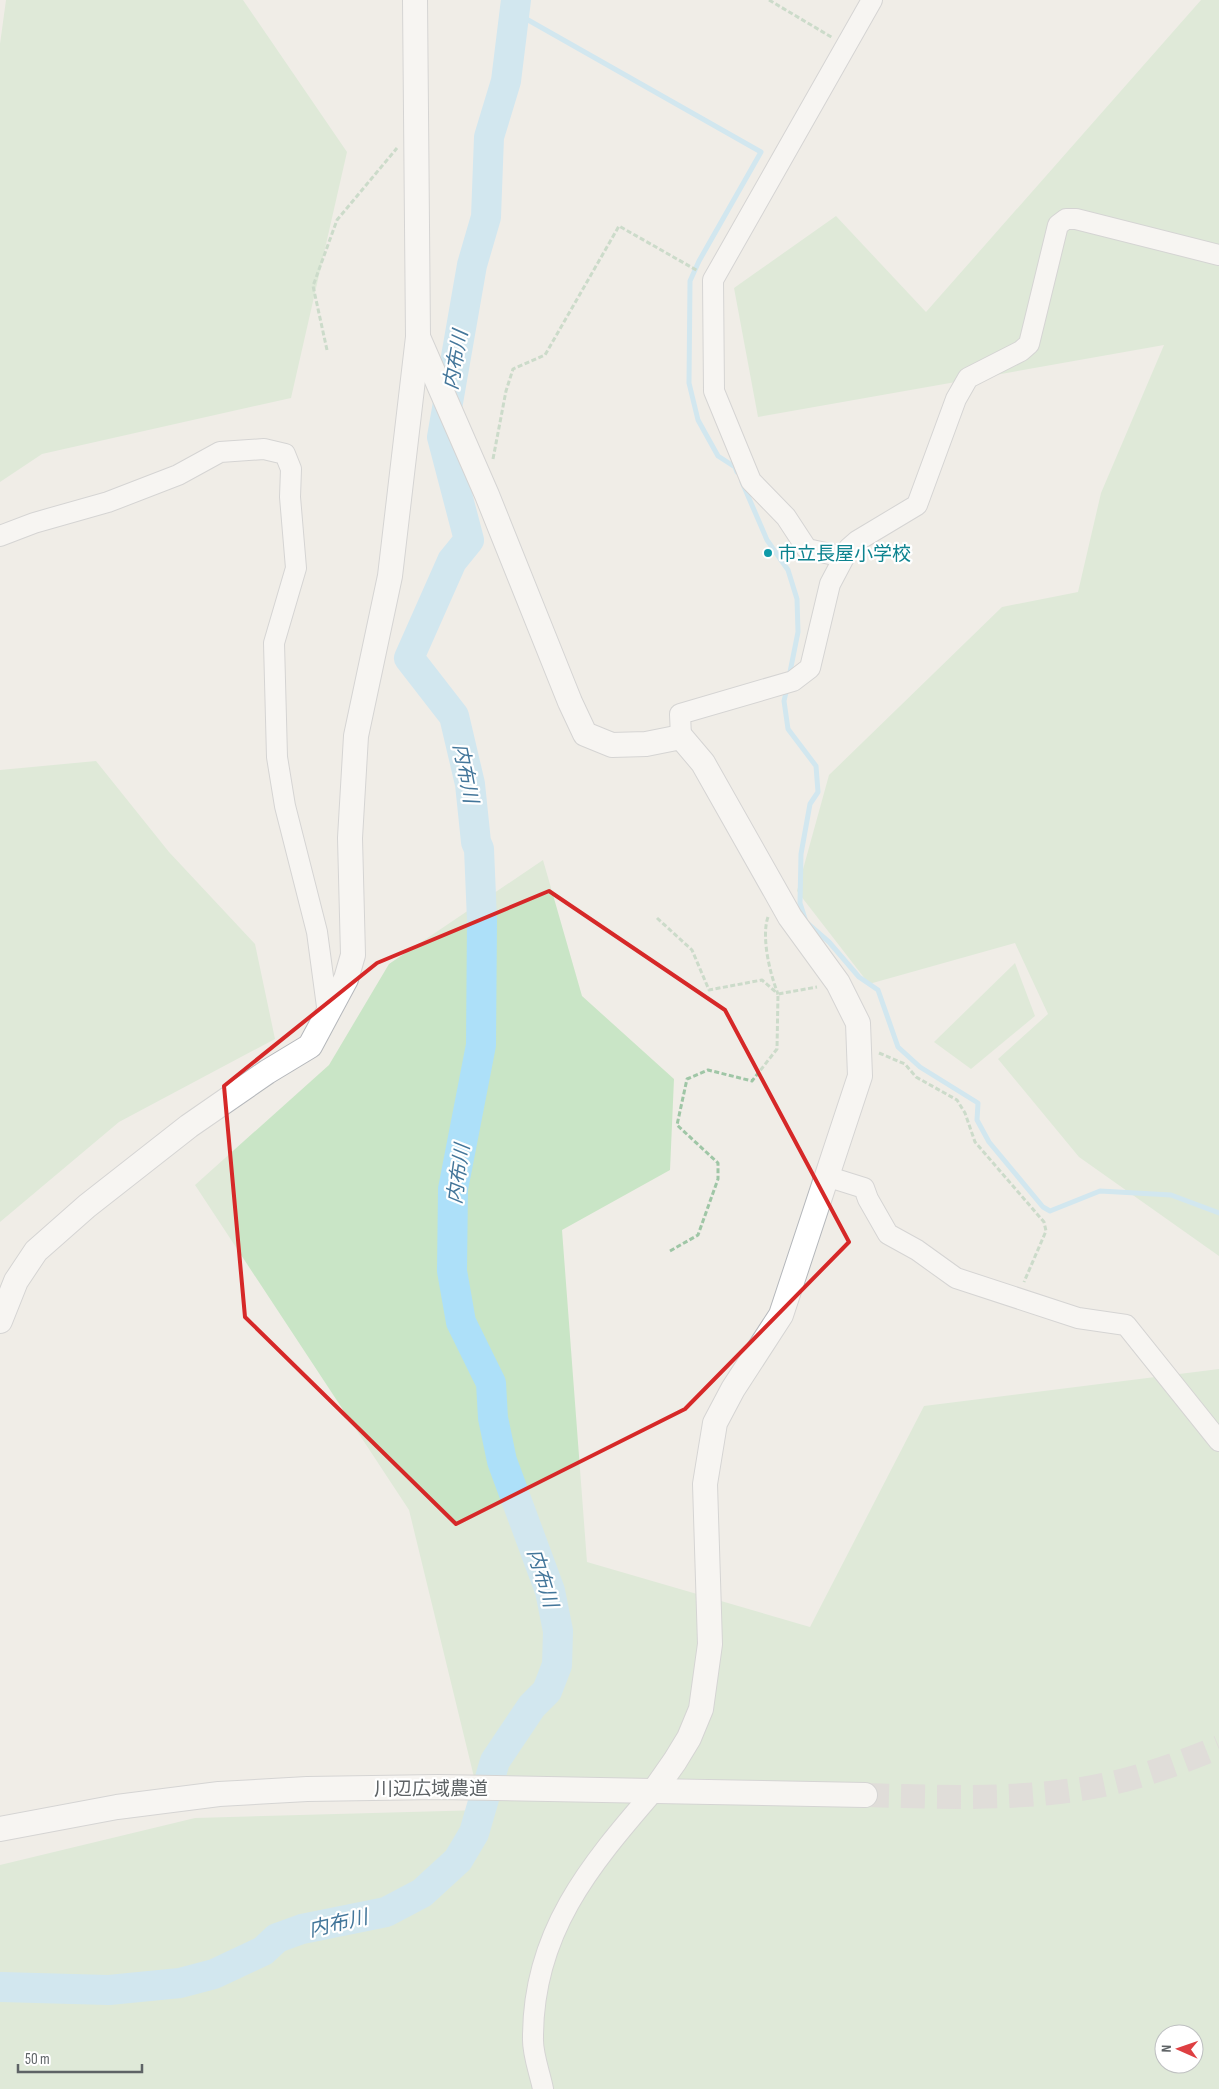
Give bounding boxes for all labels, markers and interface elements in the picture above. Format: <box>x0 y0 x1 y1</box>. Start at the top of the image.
water label: 内布川 <box>439 327 473 392</box>
place label: 市立長屋小学校 <box>778 543 911 566</box>
marker: 市立長屋小学校 <box>762 547 774 559</box>
water label: 内布川 <box>448 741 483 807</box>
water label: 内布川 <box>443 1141 475 1206</box>
water label: 内布川 <box>522 1546 563 1612</box>
street label: 川辺広域農道 <box>374 1778 488 1801</box>
water label: 内布川 <box>306 1905 372 1942</box>
north arrow <box>1154 2024 1204 2074</box>
scale bar <box>18 2042 141 2074</box>
text: N <box>1158 2045 1175 2053</box>
text: 50 m <box>25 2050 50 2069</box>

